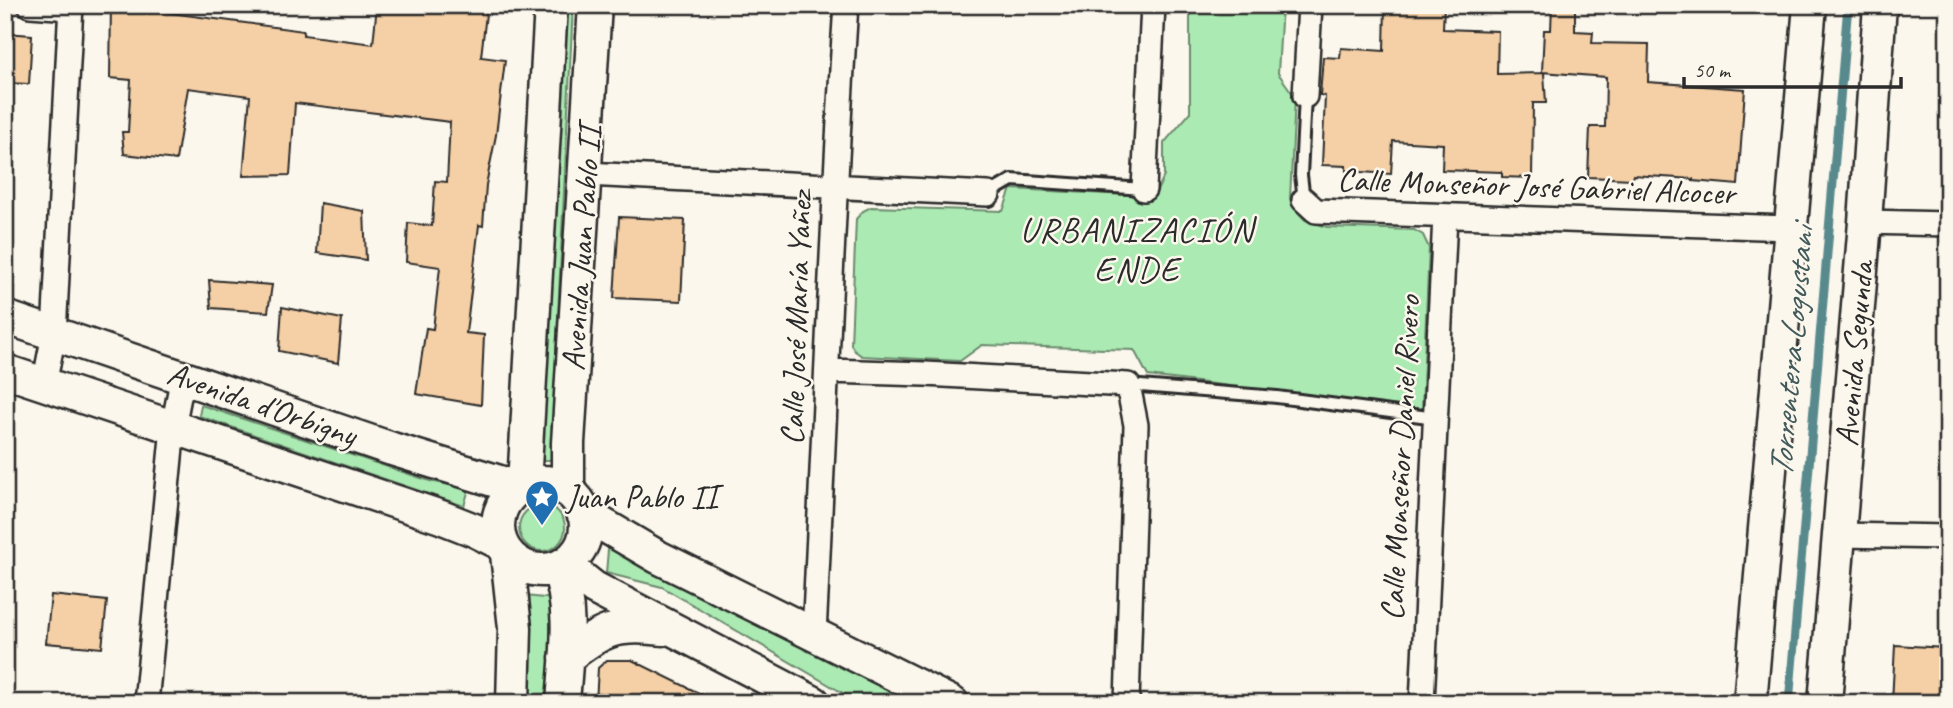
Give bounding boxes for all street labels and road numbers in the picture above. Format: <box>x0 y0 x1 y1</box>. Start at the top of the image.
street label: Avenida Juan Pablo II <box>551 117 611 372</box>
street label: Calle Monseñor José Gabriel Alcocer <box>1337 158 1739 214</box>
street label: Calle José María Yañez <box>771 187 822 446</box>
street label: Avenida Segunda <box>1825 258 1883 448</box>
street label: Calle Monseñor Daniel Rivero <box>1371 292 1430 621</box>
street label: Avenida d'Orbigny <box>162 352 365 457</box>

